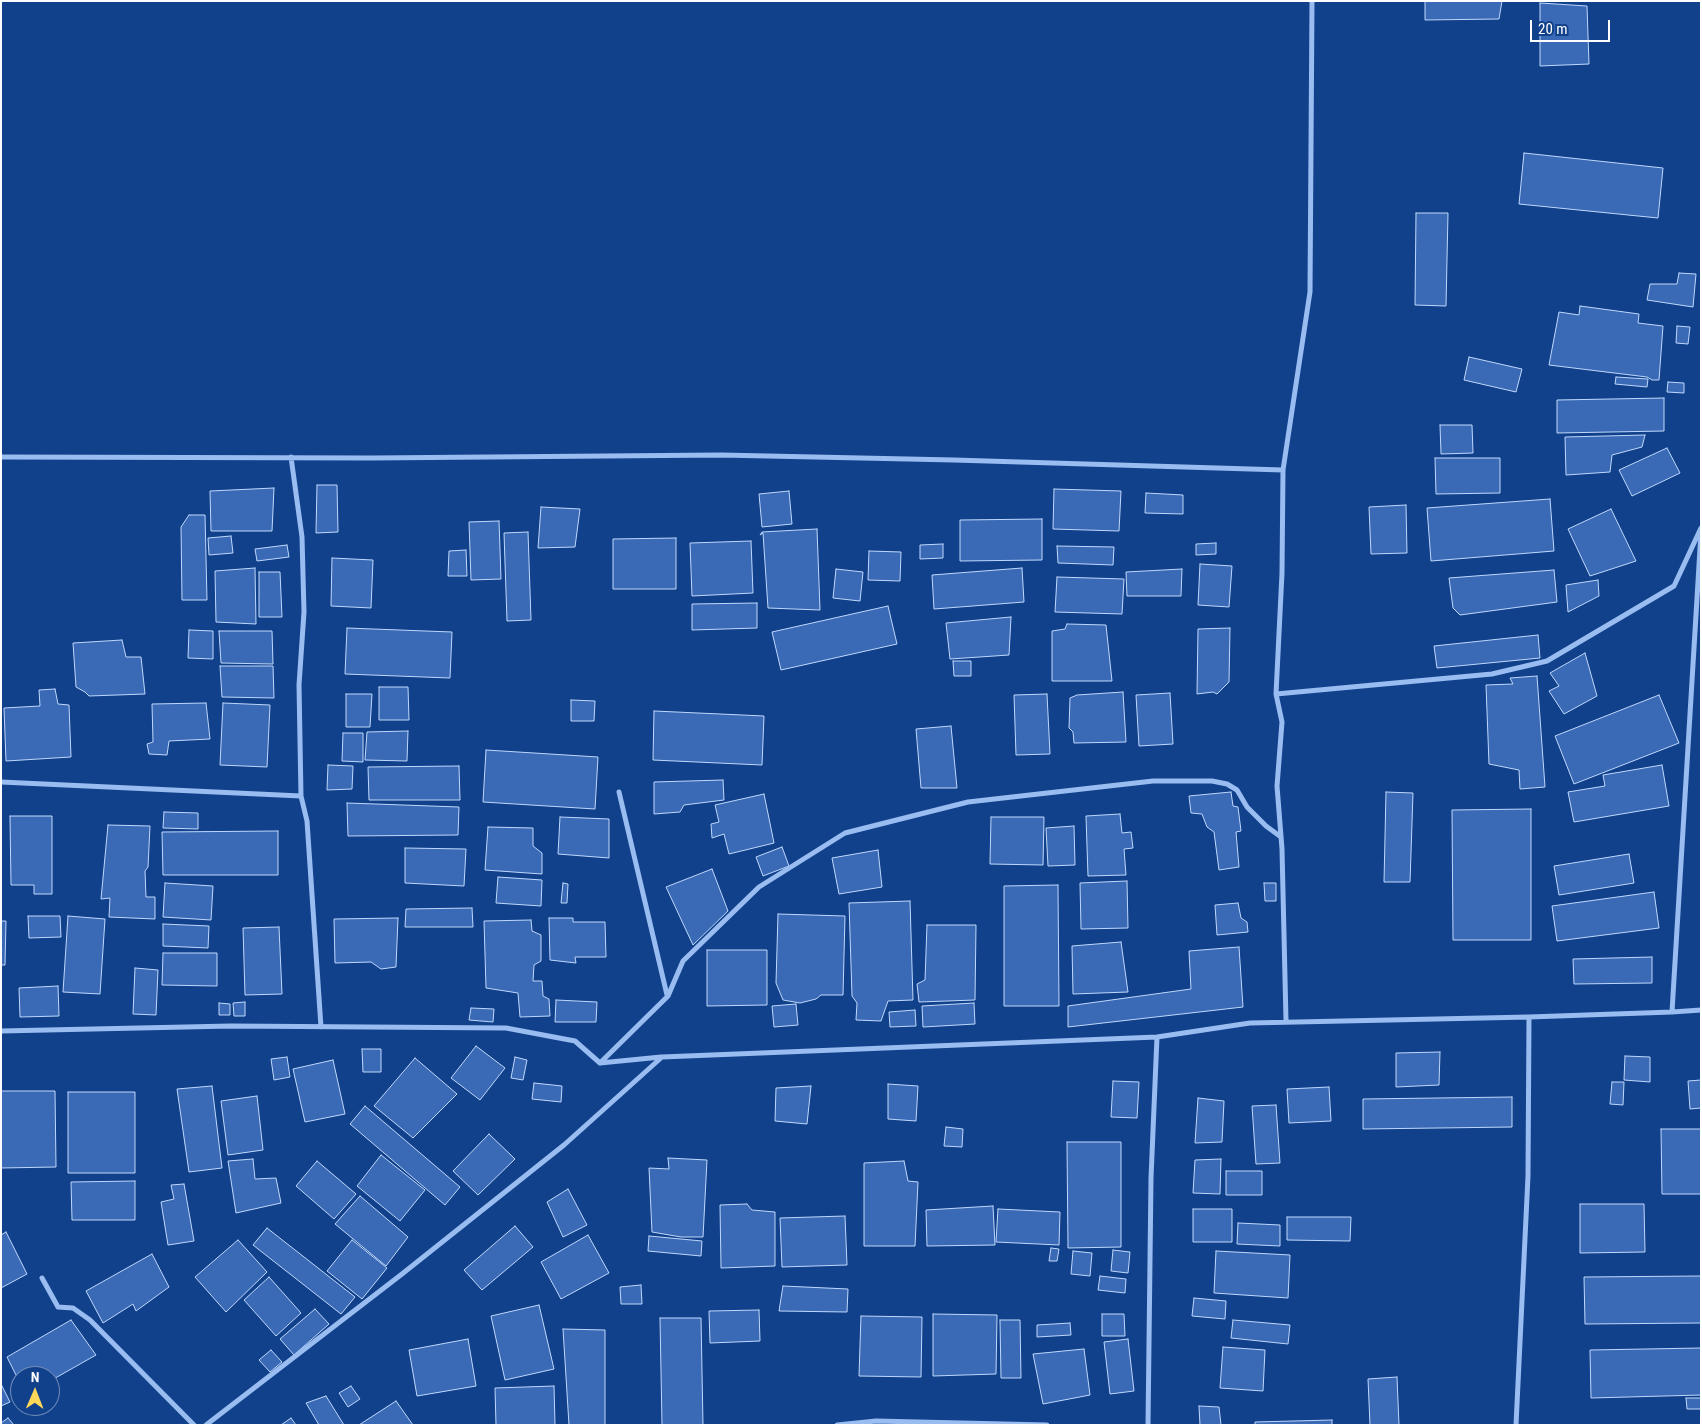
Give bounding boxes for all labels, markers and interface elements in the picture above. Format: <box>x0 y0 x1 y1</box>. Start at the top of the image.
scale bar <box>1532 10 1612 42</box>
text: 20 m <box>1538 20 1568 38</box>
north arrow <box>10 1366 60 1416</box>
text: N <box>31 1369 40 1385</box>

